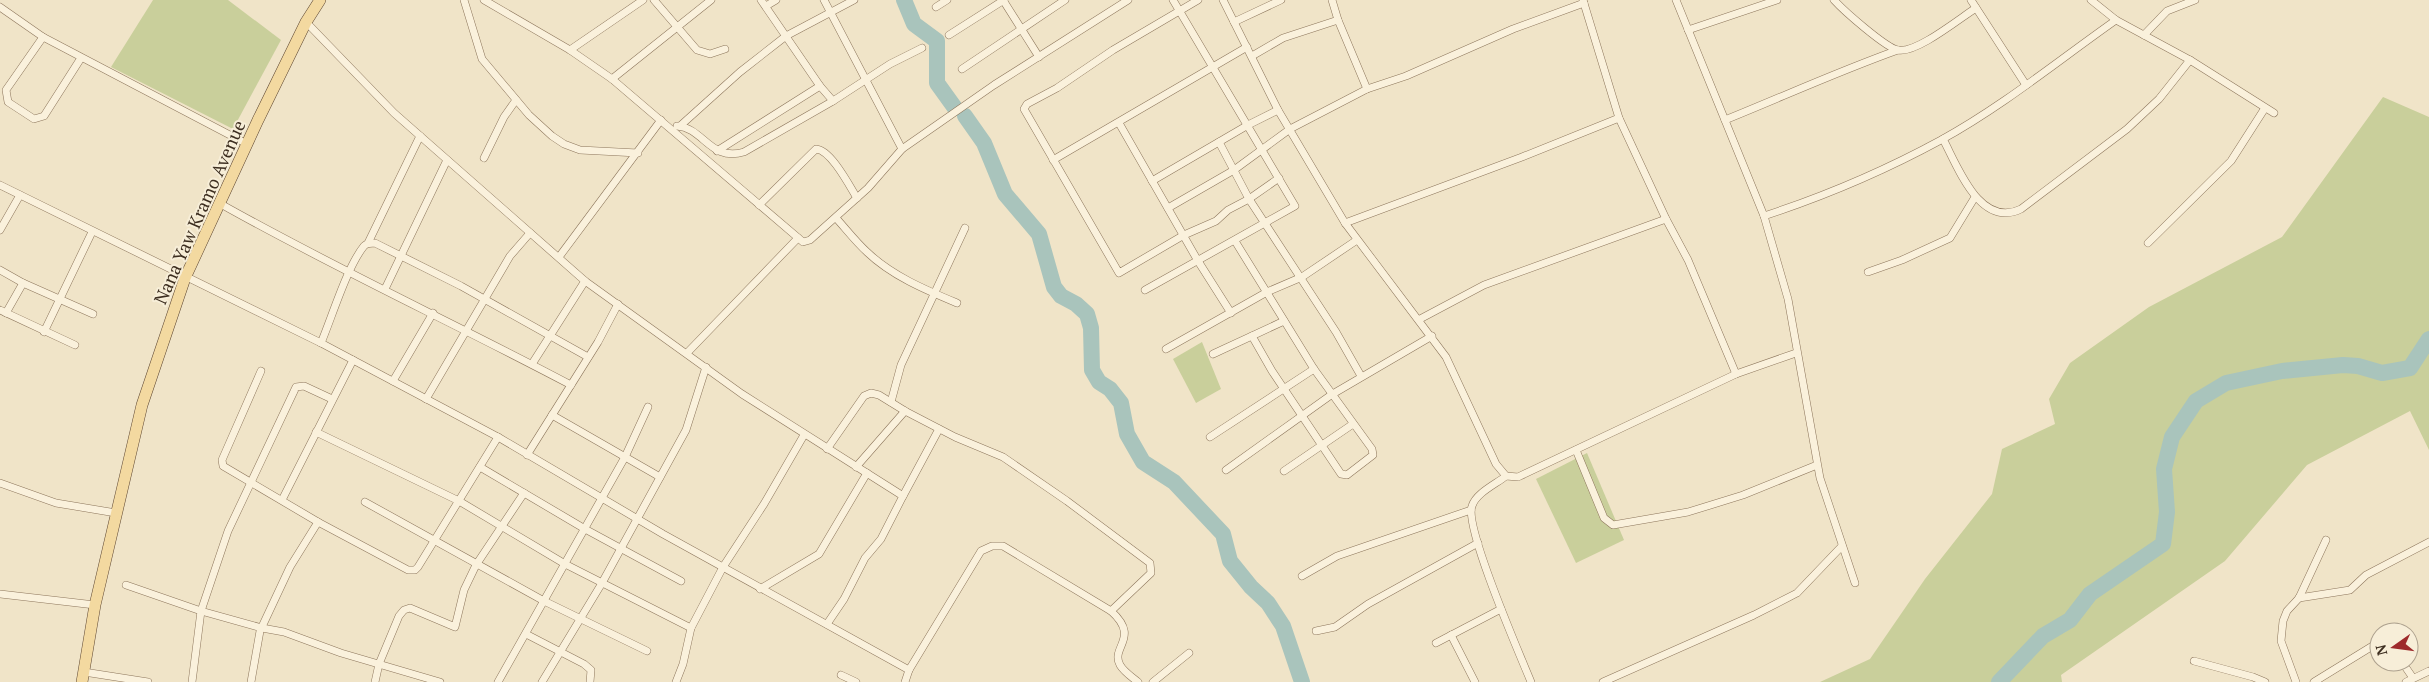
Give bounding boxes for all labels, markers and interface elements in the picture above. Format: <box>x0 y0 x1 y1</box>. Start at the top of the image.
street label: Nana Yaw Kramo Avenue <box>148 116 250 308</box>
north arrow <box>2369 622 2419 672</box>
text: N <box>2370 642 2391 658</box>

